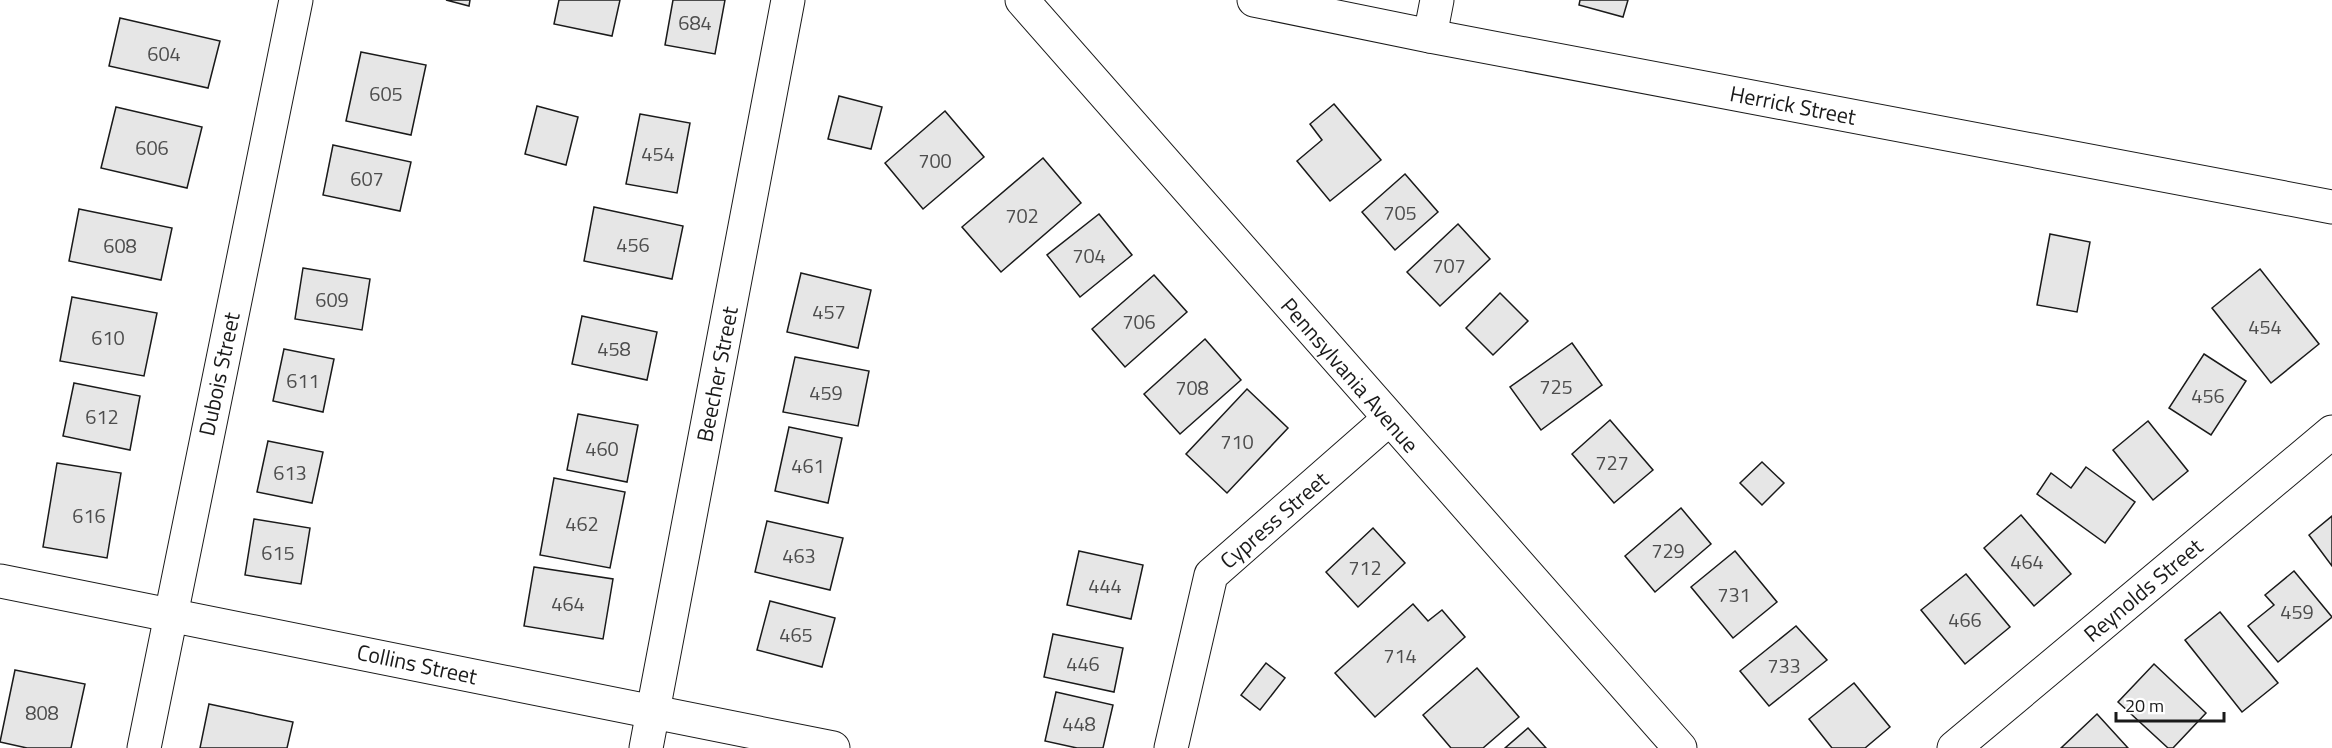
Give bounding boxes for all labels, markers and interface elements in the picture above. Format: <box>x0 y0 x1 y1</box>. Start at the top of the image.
house number: 684 <box>678 7 712 38</box>
house number: 604 <box>147 38 181 69</box>
street label: Herrick Street <box>1727 76 1859 134</box>
house number: 605 <box>369 78 403 109</box>
house number: 606 <box>135 132 169 163</box>
house number: 454 <box>641 138 675 169</box>
house number: 700 <box>918 145 952 176</box>
house number: 607 <box>350 163 384 194</box>
house number: 705 <box>1383 197 1417 228</box>
house number: 702 <box>1005 200 1039 231</box>
house number: 456 <box>616 229 650 260</box>
house number: 608 <box>103 230 137 261</box>
house number: 704 <box>1072 240 1106 271</box>
house number: 707 <box>1432 250 1466 281</box>
house number: 609 <box>315 284 349 315</box>
street label: Pennsylvania Avenue <box>1273 290 1427 460</box>
house number: 457 <box>812 296 846 327</box>
street label: Beecher Street <box>687 303 747 445</box>
house number: 706 <box>1122 306 1156 337</box>
street label: Dubois Street <box>189 309 249 439</box>
house number: 454 <box>2248 311 2282 342</box>
house number: 610 <box>91 322 125 353</box>
house number: 458 <box>597 333 631 364</box>
house number: 611 <box>286 365 320 396</box>
house number: 725 <box>1539 371 1573 402</box>
house number: 708 <box>1175 372 1209 403</box>
house number: 459 <box>809 377 843 408</box>
house number: 456 <box>2191 380 2225 411</box>
house number: 612 <box>85 401 119 432</box>
house number: 710 <box>1220 426 1254 457</box>
house number: 460 <box>585 433 619 464</box>
house number: 727 <box>1595 447 1629 478</box>
house number: 461 <box>791 450 825 481</box>
house number: 613 <box>273 457 307 488</box>
street label: Cypress Street <box>1212 463 1336 577</box>
house number: 616 <box>72 500 106 531</box>
house number: 462 <box>565 508 599 539</box>
street label: Reynolds Street <box>2076 530 2210 650</box>
house number: 729 <box>1651 535 1685 566</box>
house number: 615 <box>261 537 295 568</box>
house number: 463 <box>782 540 816 571</box>
house number: 464 <box>2010 546 2044 577</box>
house number: 712 <box>1348 552 1382 583</box>
house number: 444 <box>1088 570 1122 601</box>
house number: 731 <box>1717 579 1751 610</box>
house number: 464 <box>551 588 585 619</box>
house number: 459 <box>2280 596 2314 627</box>
house number: 466 <box>1948 604 1982 635</box>
house number: 465 <box>779 619 813 650</box>
street label: Collins Street <box>354 635 480 693</box>
house number: 714 <box>1383 640 1417 671</box>
house number: 446 <box>1066 648 1100 679</box>
house number: 733 <box>1767 650 1801 681</box>
scale bar <box>2116 685 2224 723</box>
text: 20 m <box>2125 692 2164 719</box>
house number: 808 <box>25 697 59 728</box>
house number: 448 <box>1062 708 1096 739</box>

